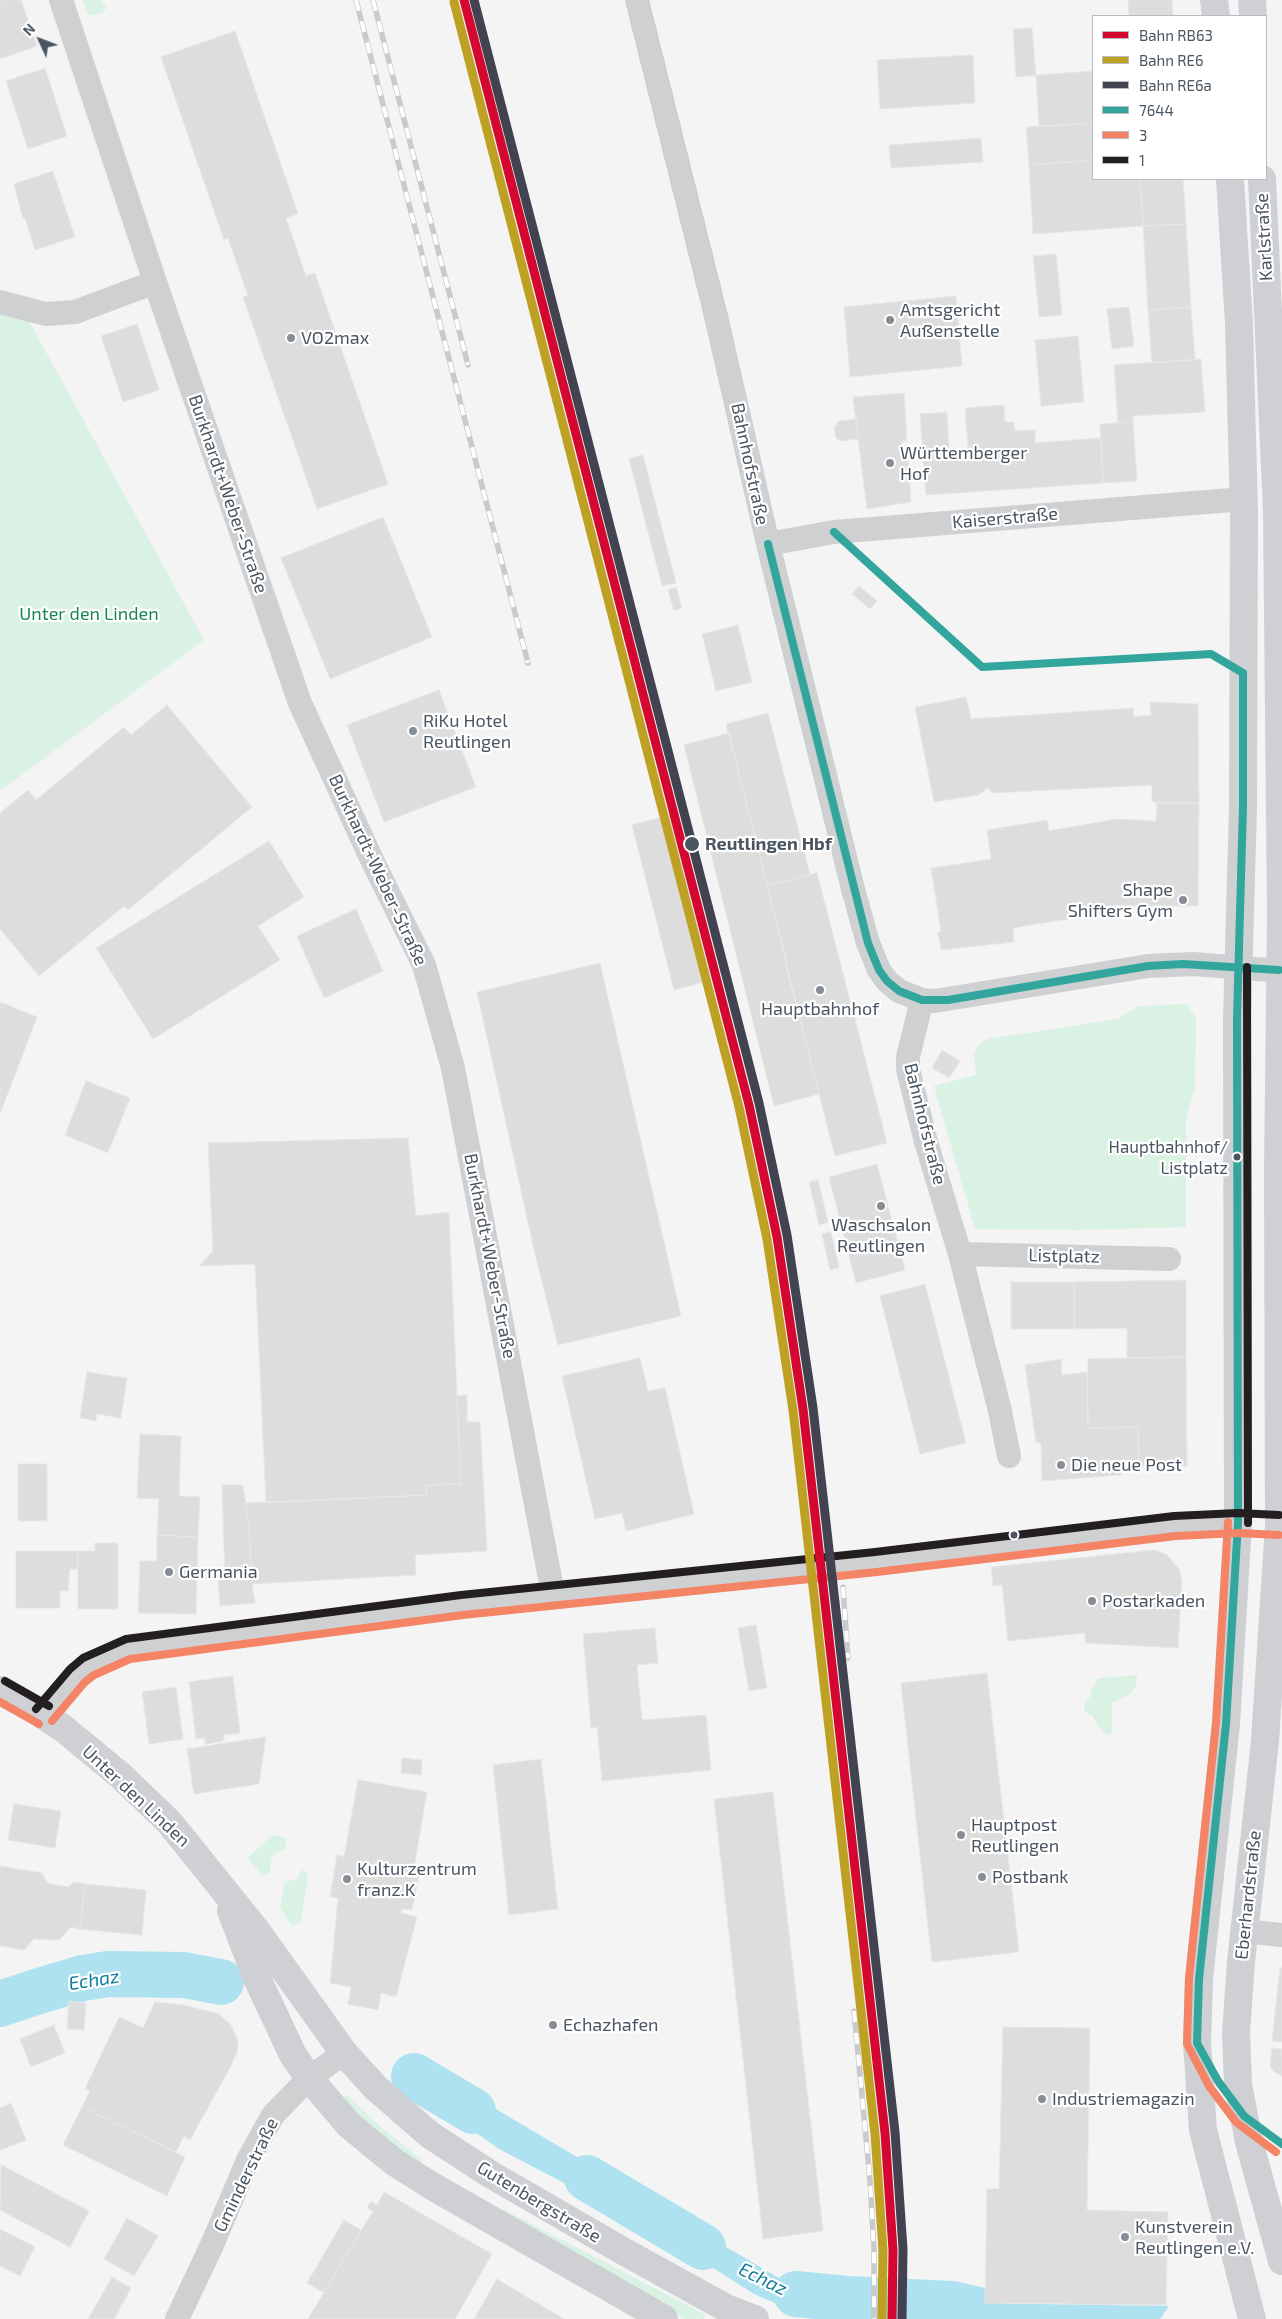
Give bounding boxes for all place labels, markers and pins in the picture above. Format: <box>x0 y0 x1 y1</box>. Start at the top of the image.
place label: Amtsgericht Außenstelle <box>900 299 1000 342</box>
marker: Amtsgericht Außenstelle <box>884 314 896 326</box>
place label: VO2max <box>301 327 369 349</box>
marker: VO2max <box>285 332 297 344</box>
place label: Württemberger Hof <box>900 442 1027 484</box>
marker: Württemberger Hof <box>884 457 896 469</box>
place label: RiKu Hotel Reutlingen <box>423 710 511 752</box>
marker: RiKu Hotel Reutlingen <box>407 725 419 737</box>
place label: Reutlingen Hbf <box>705 833 832 855</box>
marker: Reutlingen Hbf <box>683 835 701 853</box>
place label: Shape Shifters Gym <box>1068 879 1173 922</box>
marker: Shape Shifters Gym <box>1177 894 1189 906</box>
marker: Hauptbahnhof <box>814 984 826 996</box>
place label: Hauptbahnhof <box>761 998 879 1020</box>
place label: Hauptbahnhof/ Listplatz <box>1109 1137 1228 1177</box>
marker: Hauptbahnhof/ Listplatz <box>1232 1152 1242 1162</box>
marker: Waschsalon Reutlingen <box>875 1200 887 1212</box>
place label: Waschsalon Reutlingen <box>831 1214 931 1256</box>
place label: Die neue Post <box>1071 1454 1182 1476</box>
marker: Die neue Post <box>1055 1459 1067 1471</box>
unlabelled marker <box>1009 1530 1019 1540</box>
place label: Germania <box>179 1561 258 1583</box>
marker: Germania <box>163 1566 175 1578</box>
place label: Postarkaden <box>1102 1590 1205 1612</box>
marker: Postarkaden <box>1086 1595 1098 1607</box>
place label: Hauptpost Reutlingen <box>971 1814 1059 1856</box>
marker: Hauptpost Reutlingen <box>955 1829 967 1841</box>
place label: Kulturzentrum franz.K <box>357 1858 477 1900</box>
place label: Postbank <box>992 1866 1068 1888</box>
marker: Postbank <box>976 1871 988 1883</box>
marker: Kulturzentrum franz.K <box>341 1873 353 1885</box>
place label: Echazhafen <box>563 2014 659 2036</box>
marker: Echazhafen <box>547 2019 559 2031</box>
place label: Industriemagazin <box>1052 2088 1195 2110</box>
marker: Industriemagazin <box>1036 2093 1048 2105</box>
place label: Kunstverein Reutlingen e.V. <box>1135 2216 1254 2258</box>
marker: Kunstverein Reutlingen e.V. <box>1119 2231 1131 2243</box>

